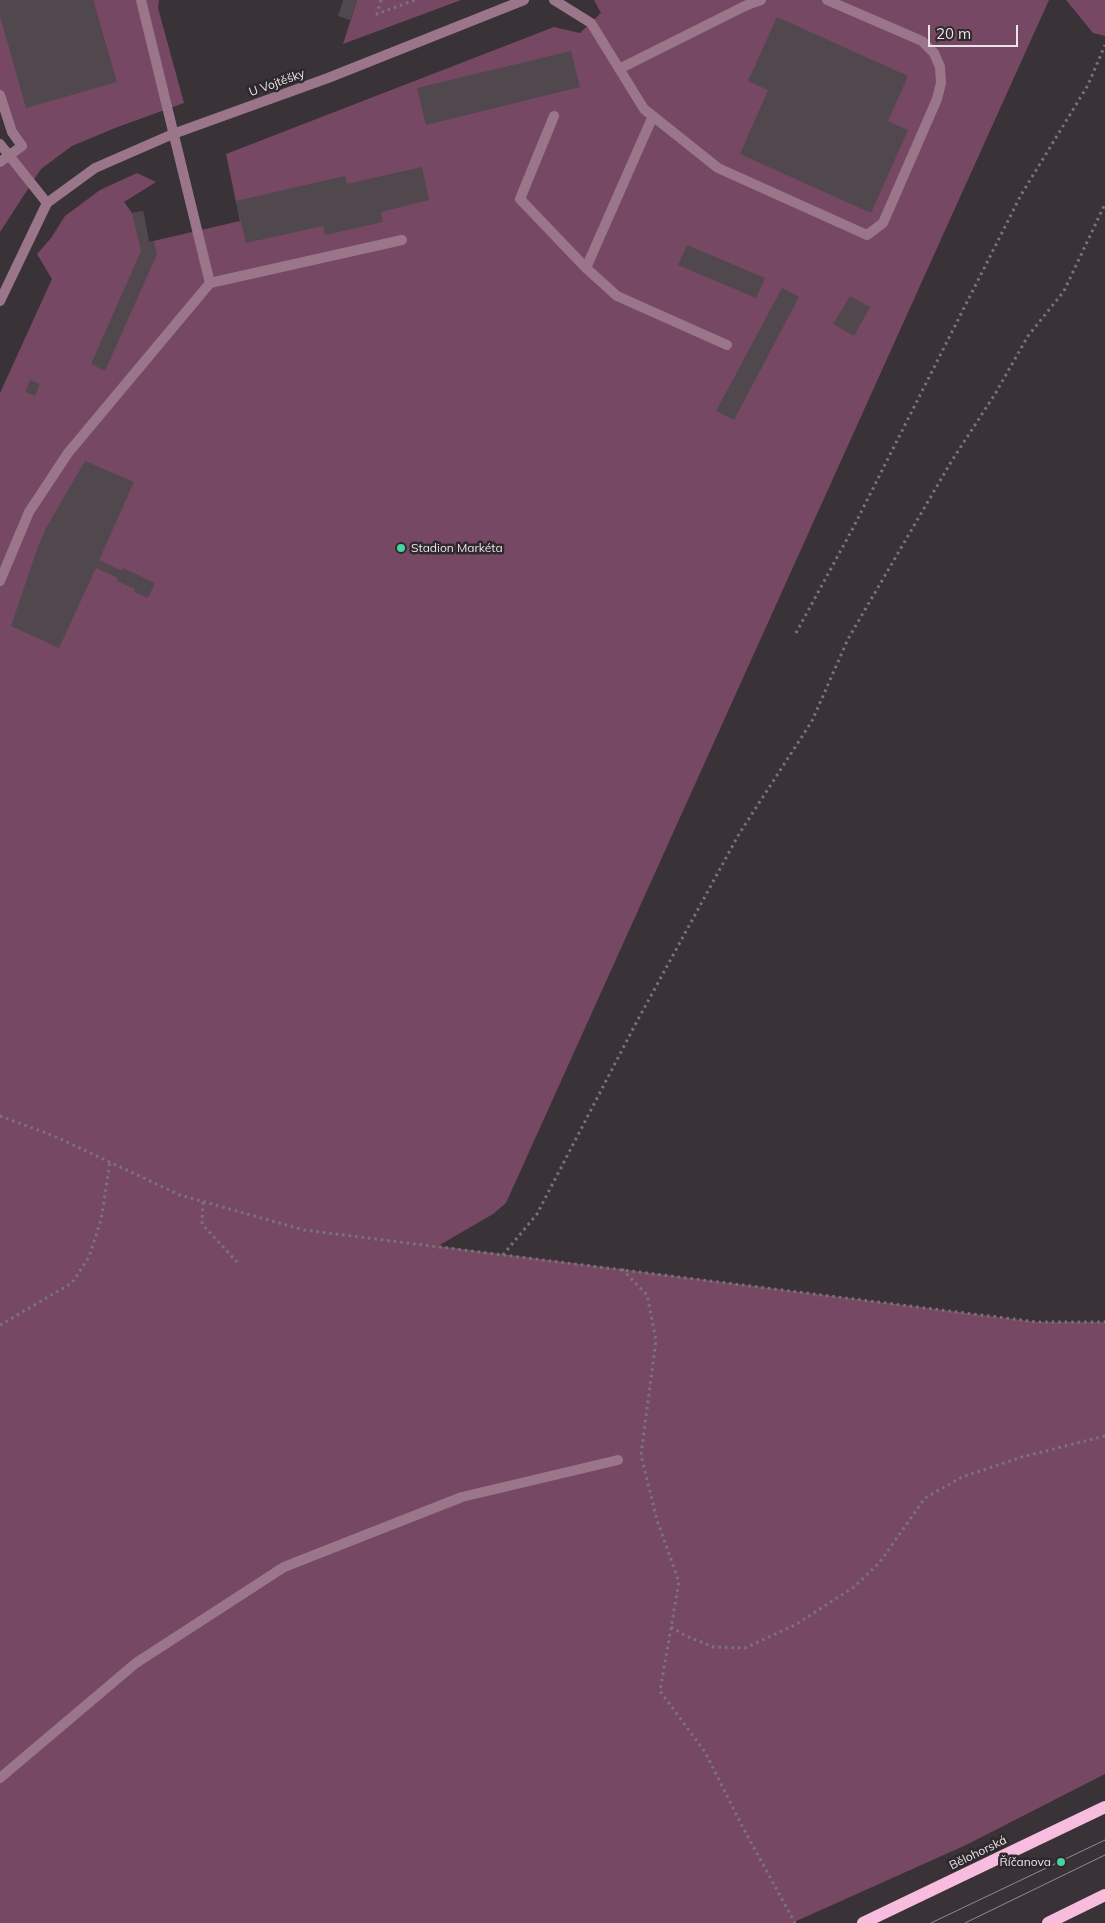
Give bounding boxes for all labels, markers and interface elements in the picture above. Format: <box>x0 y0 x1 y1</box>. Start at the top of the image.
scale bar <box>930 15 1020 47</box>
text: 20 m <box>936 24 971 43</box>
street label: U Vojtěšky <box>247 66 307 100</box>
place label: Stadion Markéta <box>411 541 503 555</box>
marker: Stadion Markéta <box>395 542 407 554</box>
street label: Bělohorská <box>947 1833 1009 1873</box>
place label: Říčanova <box>1000 1855 1051 1869</box>
marker: Říčanova <box>1055 1856 1067 1868</box>

